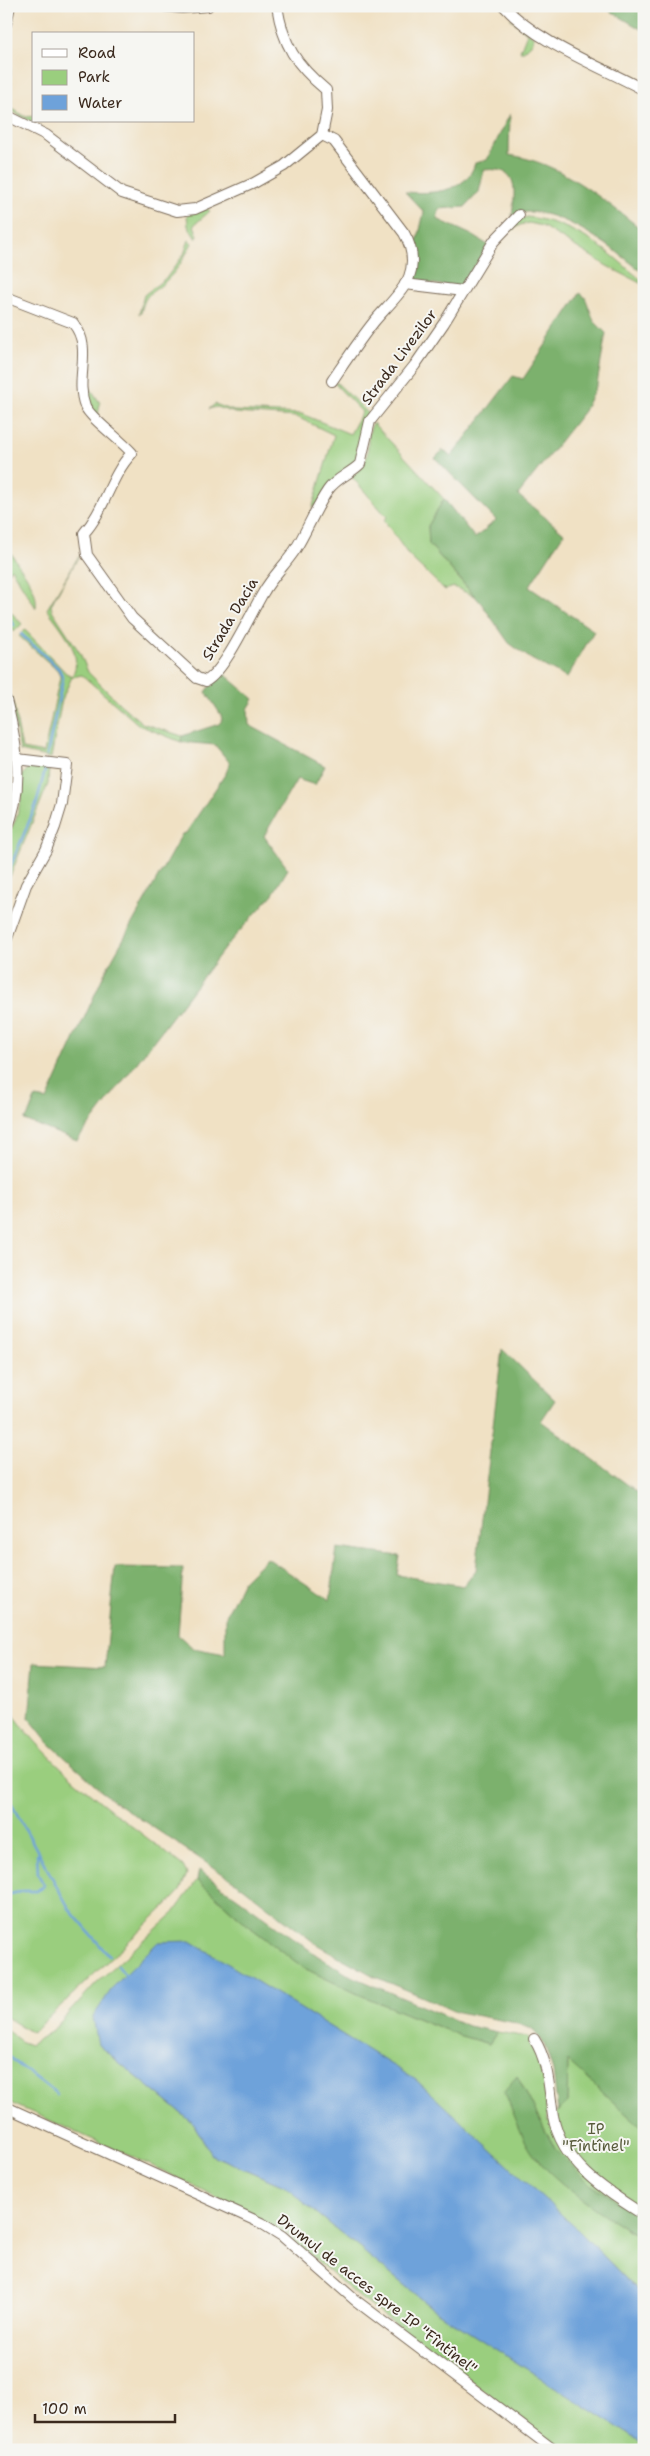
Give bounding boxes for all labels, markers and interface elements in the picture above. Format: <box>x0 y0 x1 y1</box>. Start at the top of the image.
legend <box>32 32 195 122</box>
text: Road <box>78 43 116 63</box>
text: Park <box>78 67 110 87</box>
text: Water <box>78 93 122 113</box>
street label: Strada Livezilor <box>356 305 442 409</box>
street label: Strada Dacia <box>197 573 263 664</box>
park label: IP "Fîntînel" <box>562 2119 630 2156</box>
street label: Drumul de acces spre IP "Fîntînel" <box>273 2210 481 2378</box>
scale bar <box>35 2391 175 2423</box>
text: 100 m <box>42 2399 87 2419</box>

